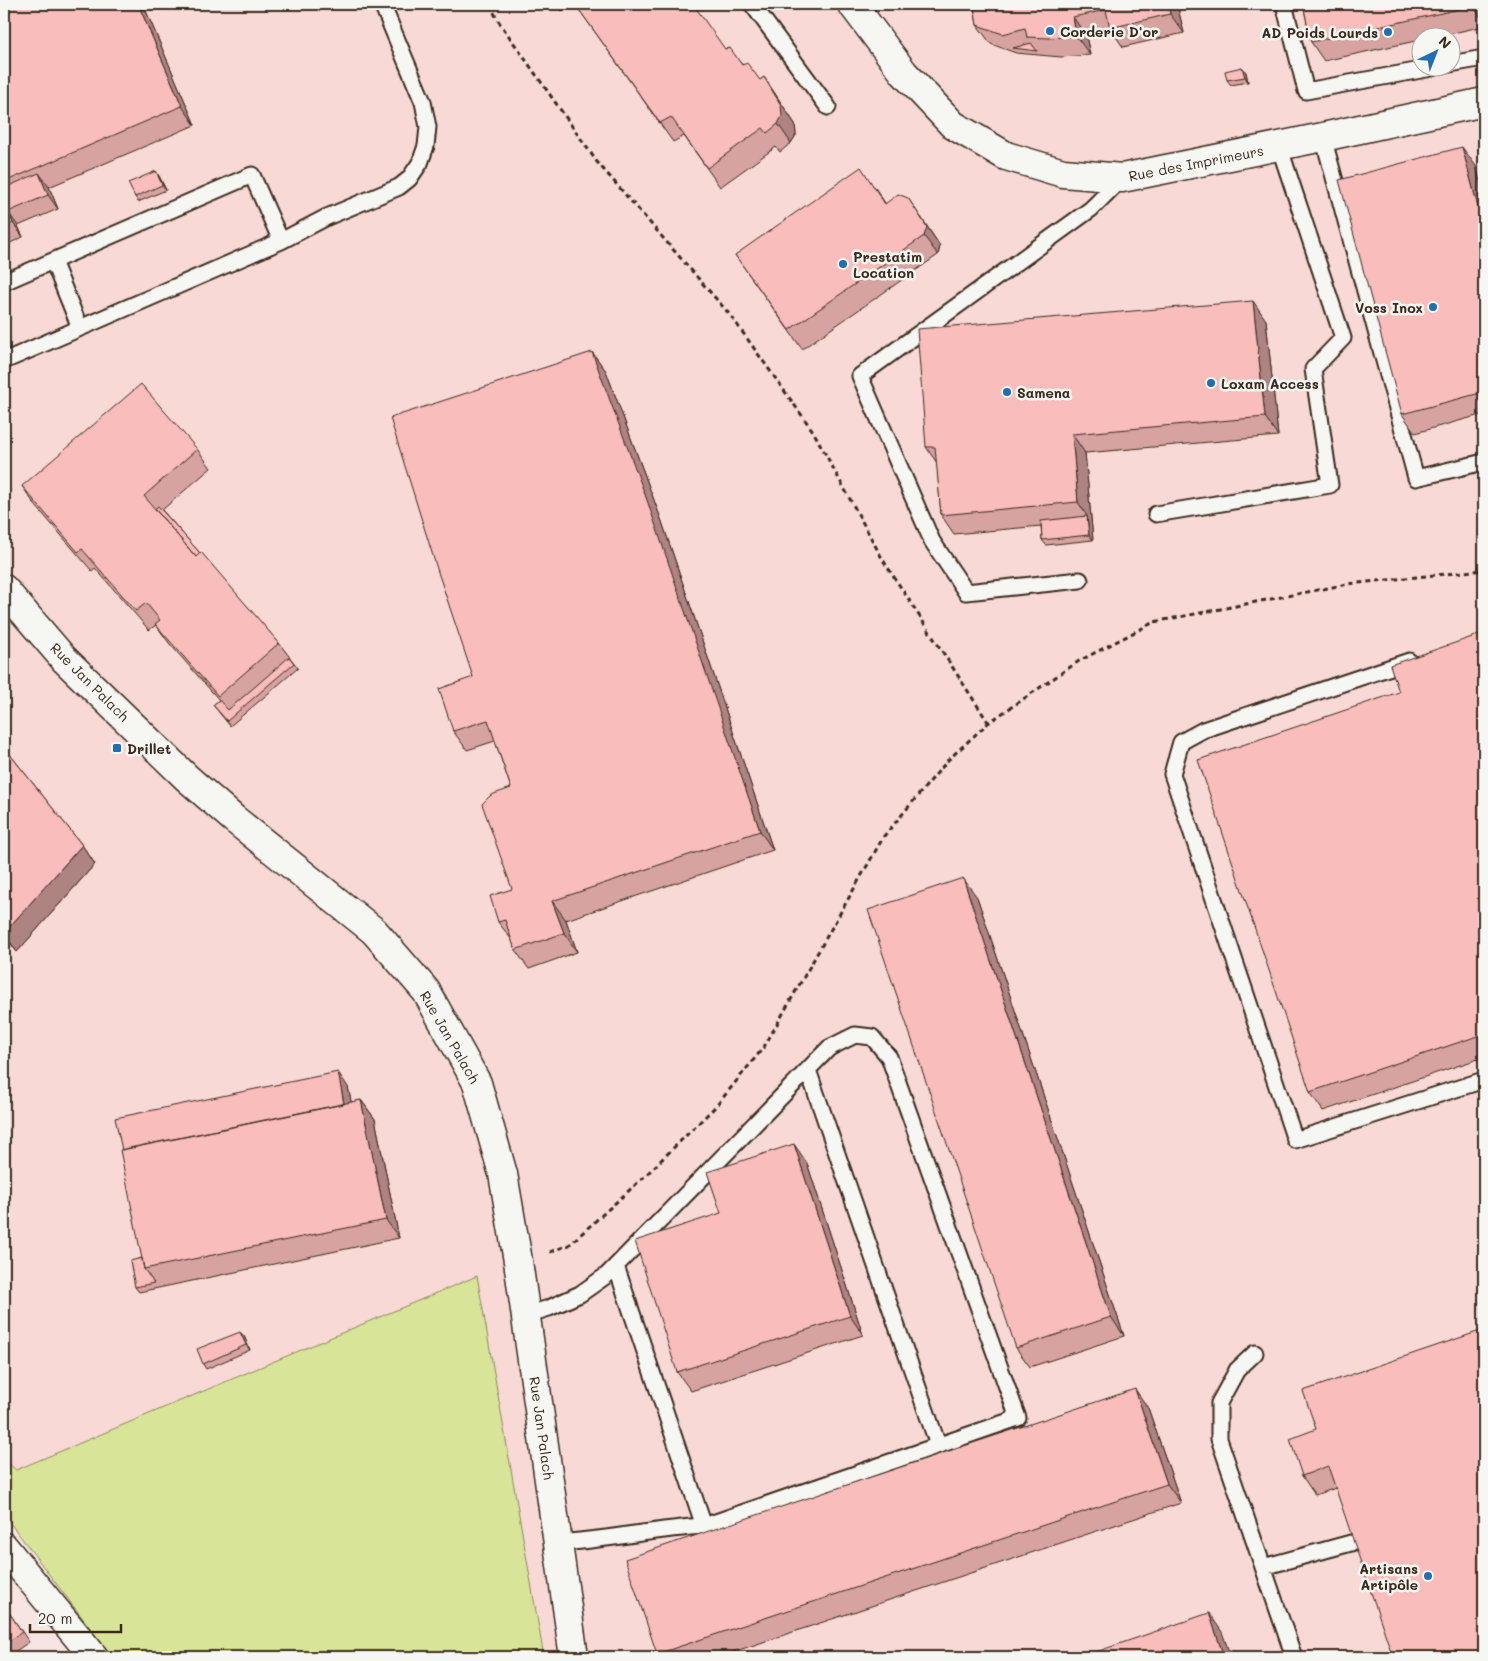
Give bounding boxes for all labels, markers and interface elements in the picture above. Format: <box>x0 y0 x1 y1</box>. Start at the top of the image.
place label: Corderie D'or <box>1060 22 1158 41</box>
place label: AD Poids Lourds <box>1262 23 1378 42</box>
marker: Corderie D'or <box>1044 25 1056 37</box>
marker: AD Poids Lourds <box>1382 26 1394 38</box>
north arrow <box>1410 28 1460 78</box>
text: N <box>1435 32 1456 53</box>
street label: Rue des Imprimeurs <box>1127 141 1265 185</box>
place label: Prestatim Location <box>853 247 922 282</box>
marker: Prestatim Location <box>837 258 849 270</box>
place label: Voss Inox <box>1355 298 1423 317</box>
marker: Voss Inox <box>1427 301 1439 313</box>
place label: Loxam Access <box>1221 374 1319 393</box>
marker: Loxam Access <box>1205 377 1217 389</box>
place label: Samena <box>1017 383 1071 402</box>
marker: Samena <box>1001 386 1013 398</box>
street label: Rue Jan Palach <box>46 638 134 726</box>
place label: Drillet <box>127 739 171 758</box>
marker: Drillet <box>111 742 123 754</box>
street label: Rue Jan Palach <box>416 987 484 1087</box>
street label: Rue Jan Palach <box>525 1375 559 1481</box>
place label: Artisans Artipôle <box>1359 1559 1418 1594</box>
marker: Artisans Artipôle <box>1422 1570 1434 1582</box>
scale bar <box>30 1601 121 1633</box>
text: 20 m <box>38 1608 72 1628</box>

